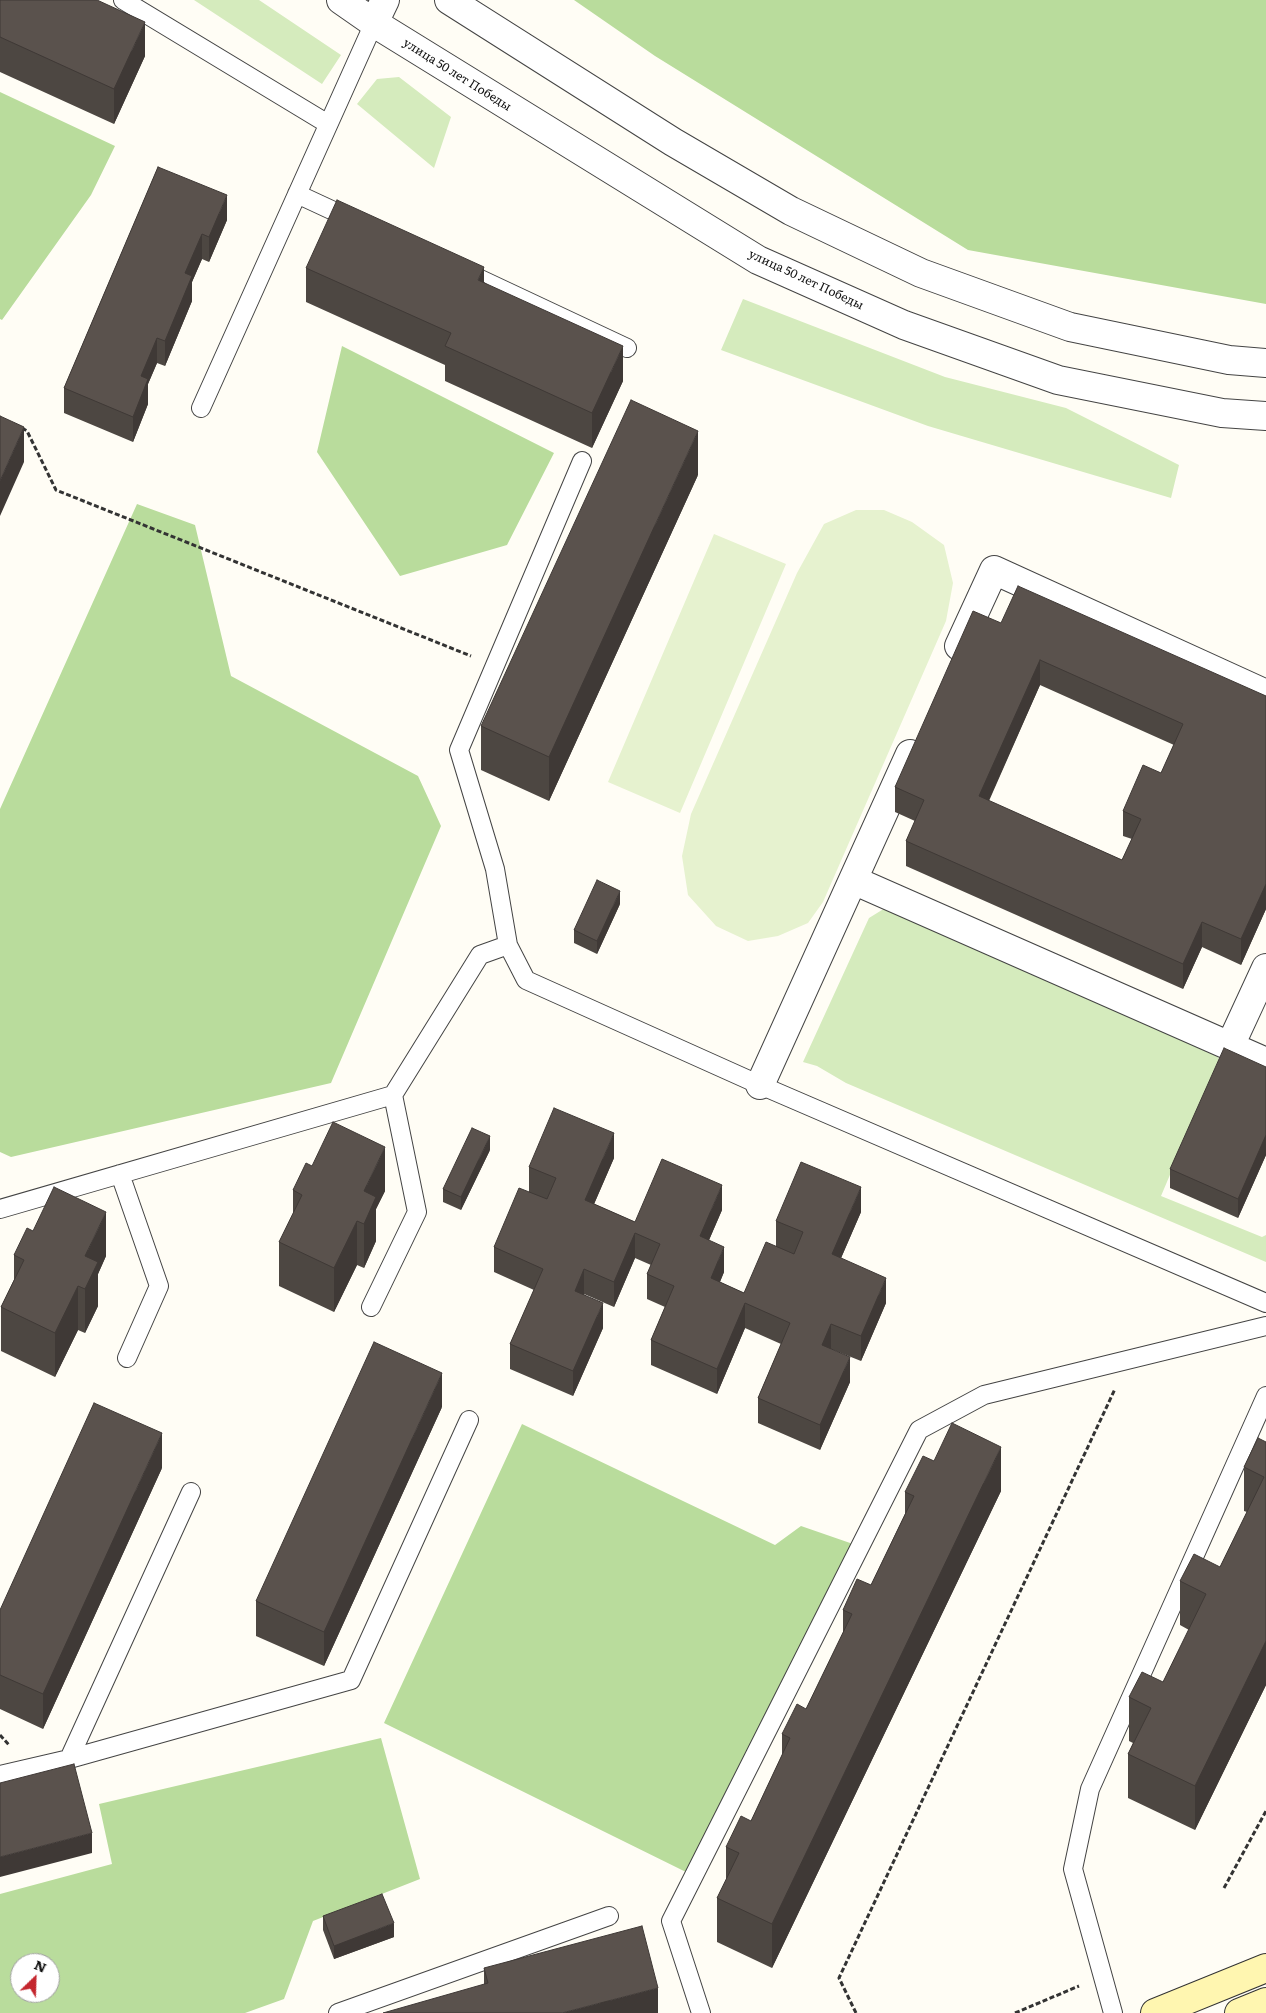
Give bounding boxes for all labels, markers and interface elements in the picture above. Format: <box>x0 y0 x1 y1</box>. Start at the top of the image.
street label: улица 50 лет Победы <box>400 36 514 114</box>
street label: улица 50 лет Победы <box>746 247 866 313</box>
north arrow <box>10 1953 60 2003</box>
text: N <box>31 1954 50 1977</box>

